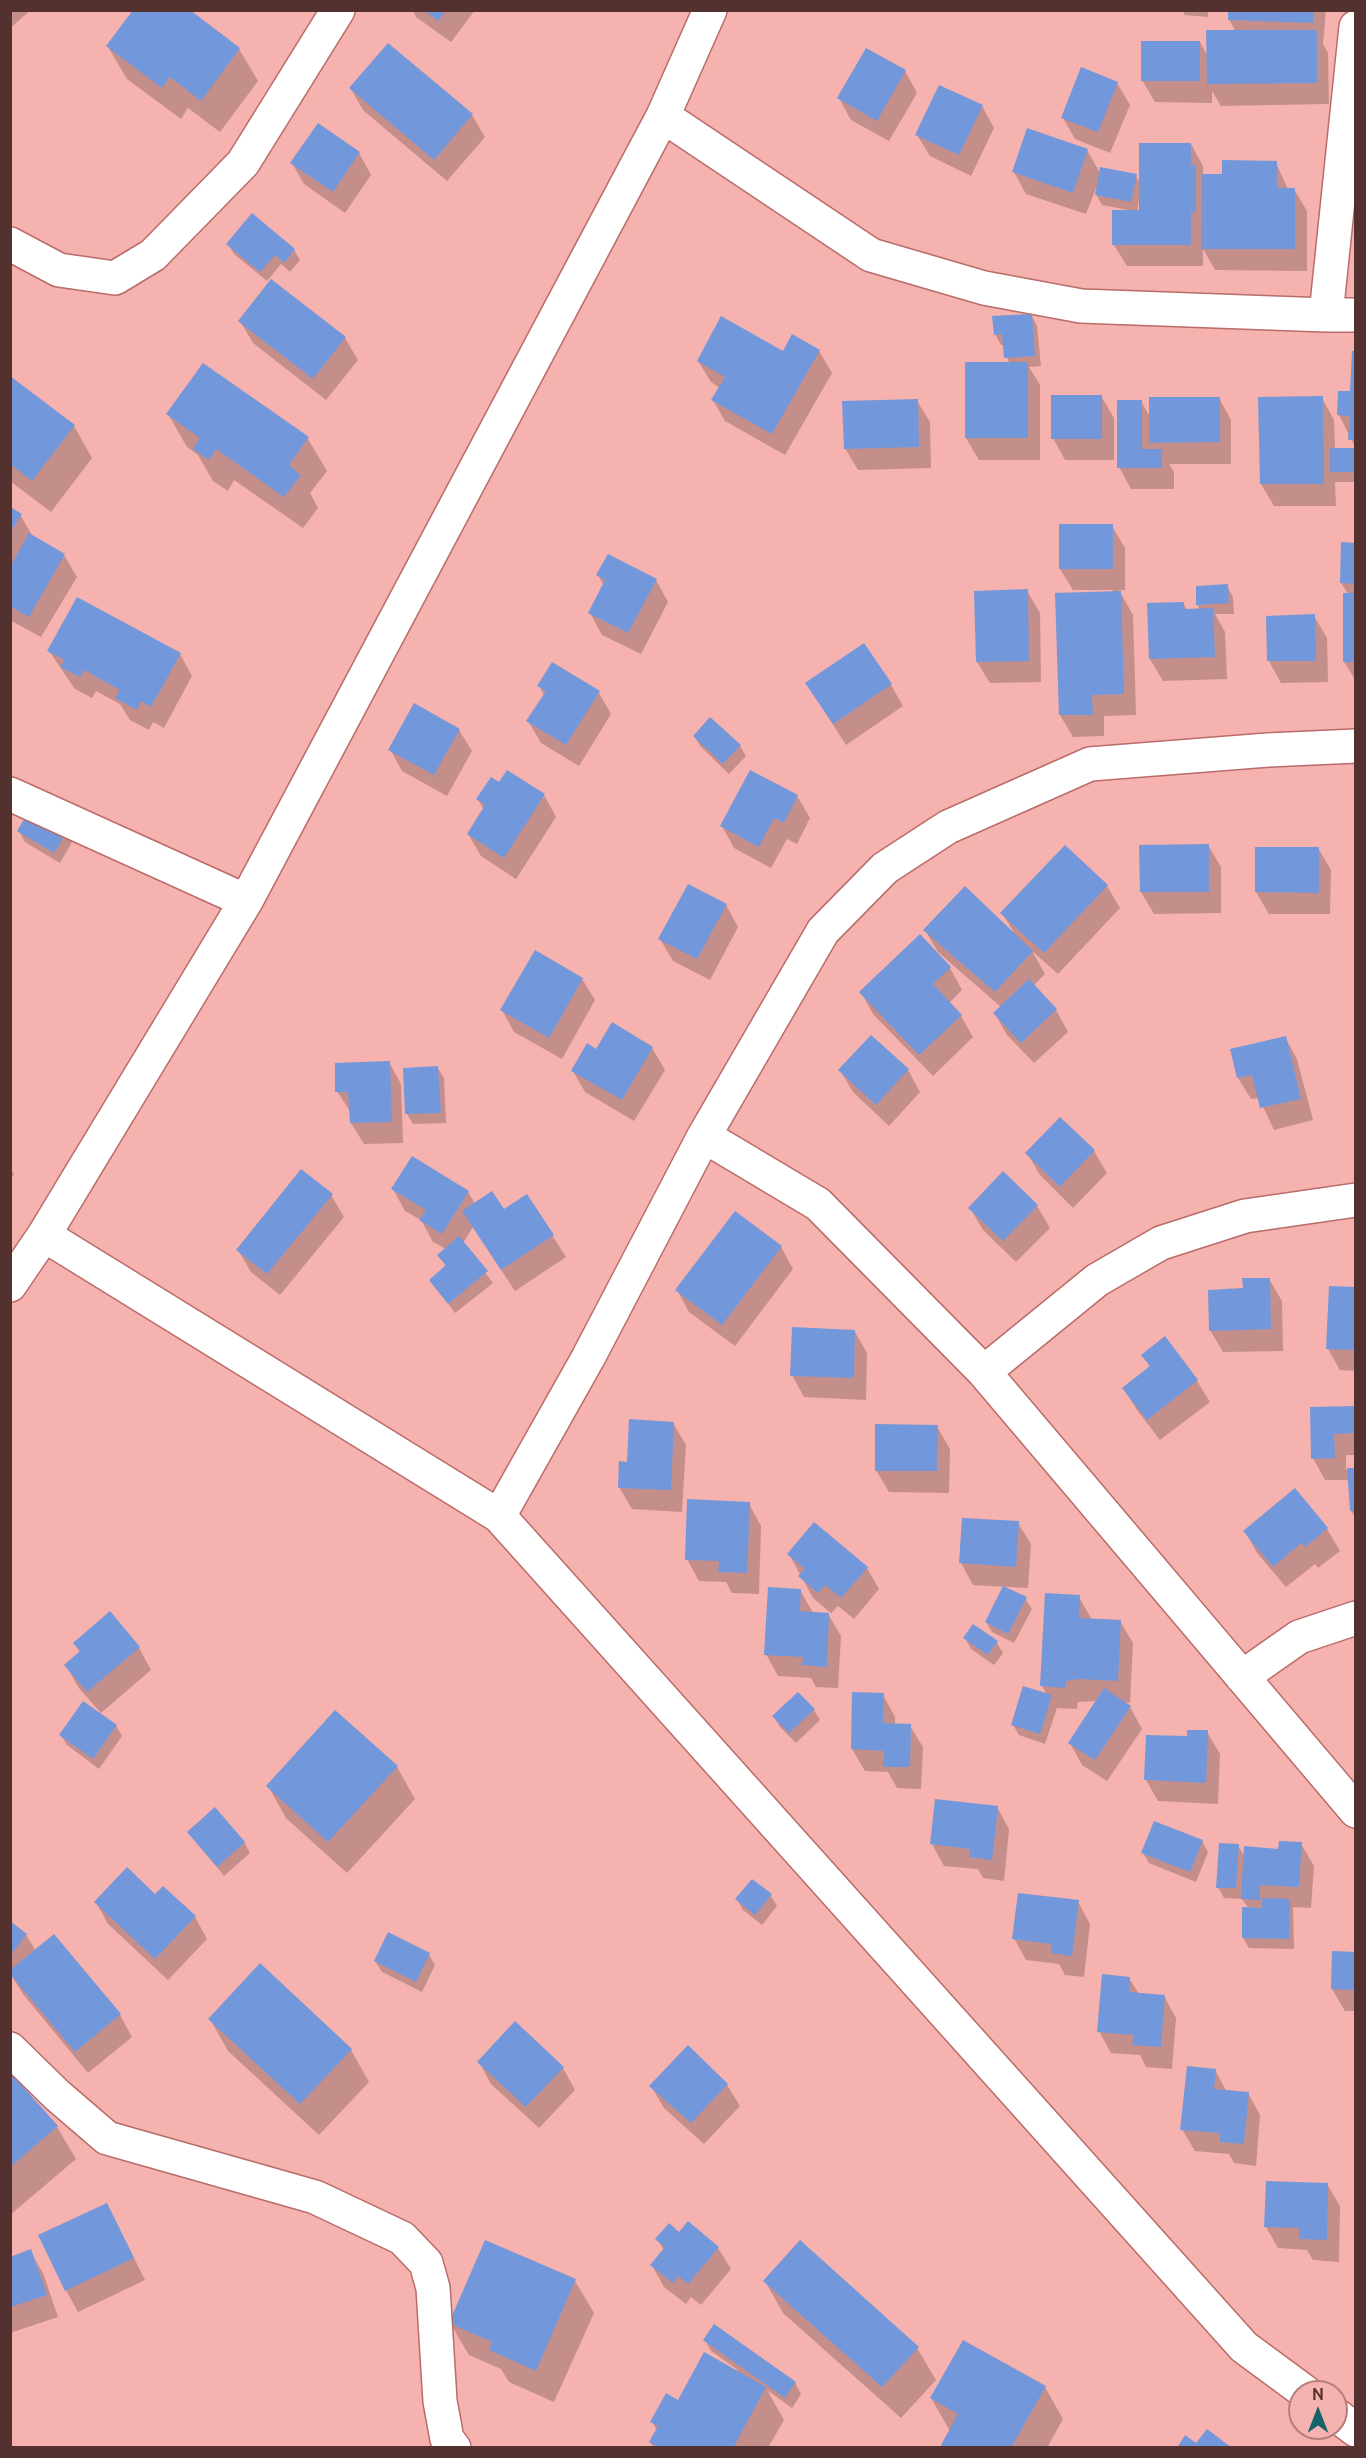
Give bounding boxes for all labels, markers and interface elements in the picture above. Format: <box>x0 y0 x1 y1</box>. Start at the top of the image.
north arrow <box>1288 2380 1348 2440</box>
text: N <box>1312 2385 1324 2403</box>

